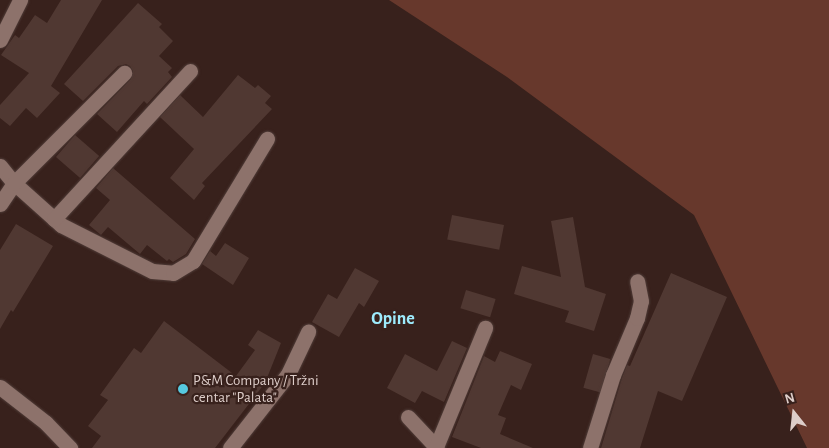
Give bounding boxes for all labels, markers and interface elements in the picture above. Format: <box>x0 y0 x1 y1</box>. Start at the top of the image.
district label: Opine <box>371 308 415 330</box>
place label: P&M Company / Tržni centar "Palata" <box>193 371 319 406</box>
marker: P&M Company / Tržni centar "Palata" <box>177 383 189 395</box>
north arrow <box>769 388 819 438</box>
text: N <box>783 391 796 407</box>

